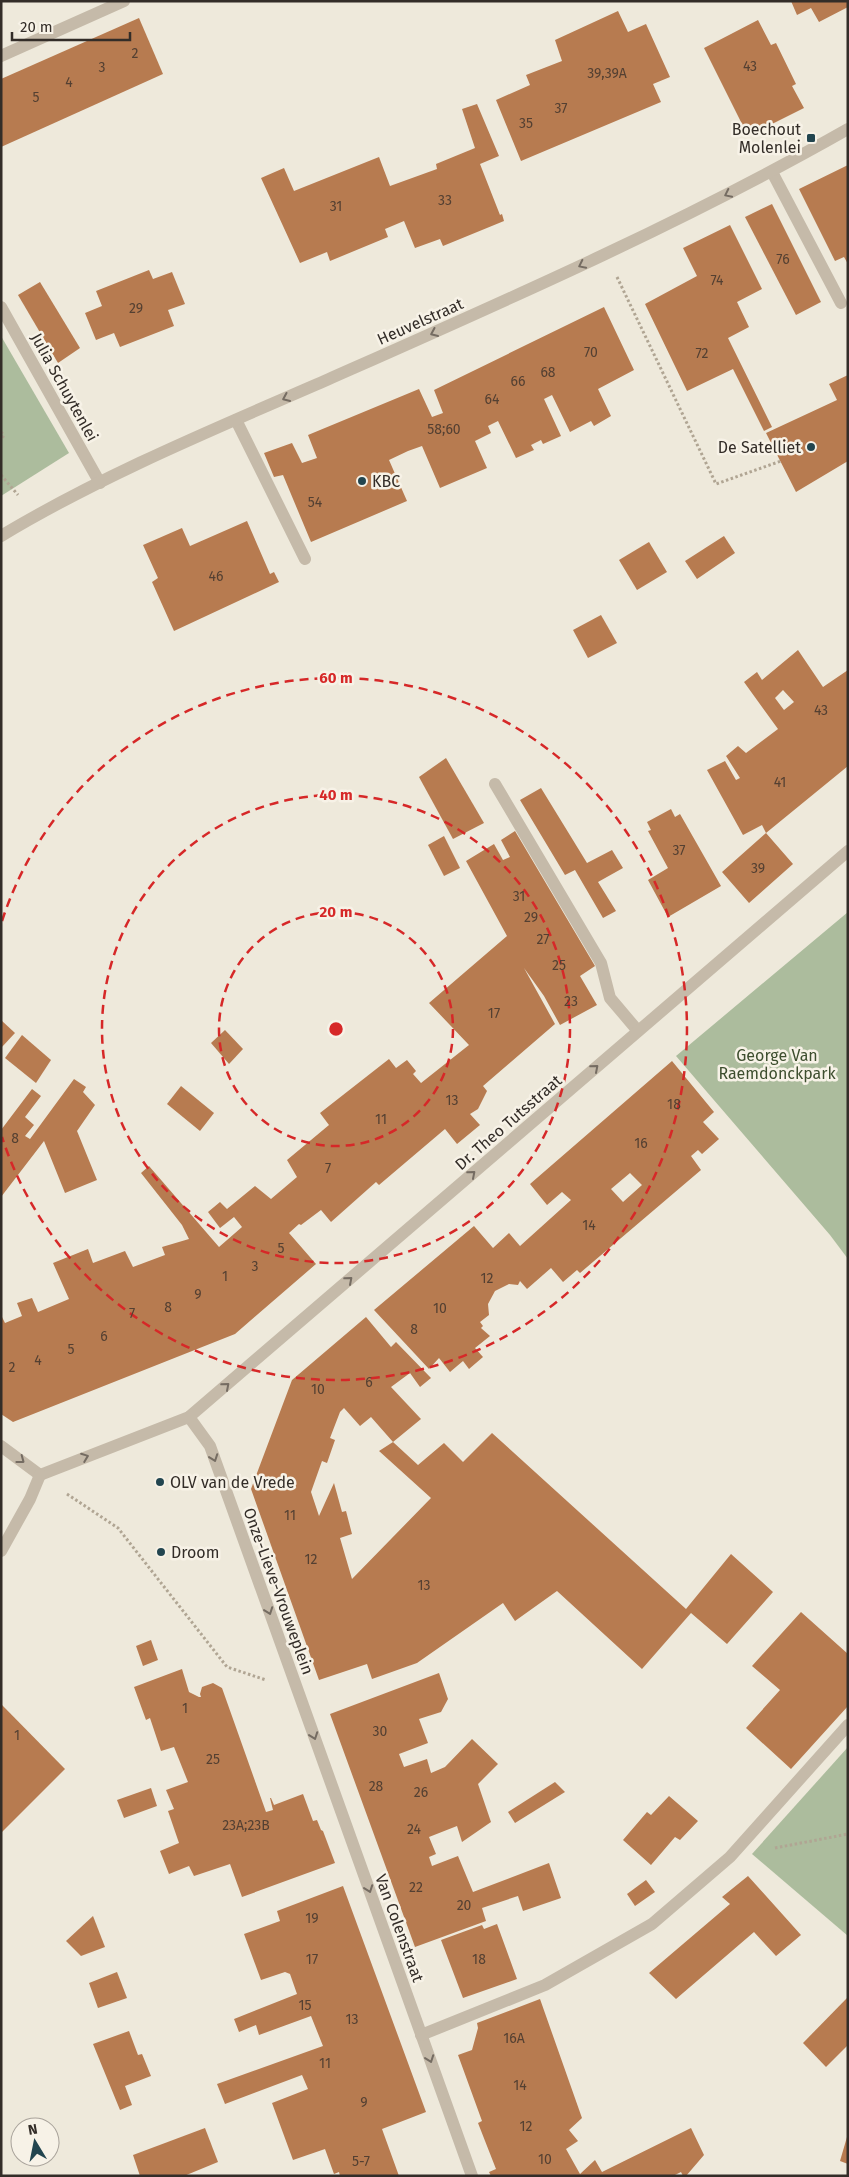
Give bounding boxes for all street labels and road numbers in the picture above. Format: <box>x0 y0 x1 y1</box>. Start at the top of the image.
street label: Heuvelstraat <box>374 294 466 349</box>
street label: Julia Schuytenlei <box>27 330 102 445</box>
street label: Dr. Theo Tutsstraat <box>451 1071 566 1174</box>
street label: Onze-Lieve-Vrouweplein <box>239 1505 318 1677</box>
street label: Van Colenstraat <box>371 1872 428 1985</box>

